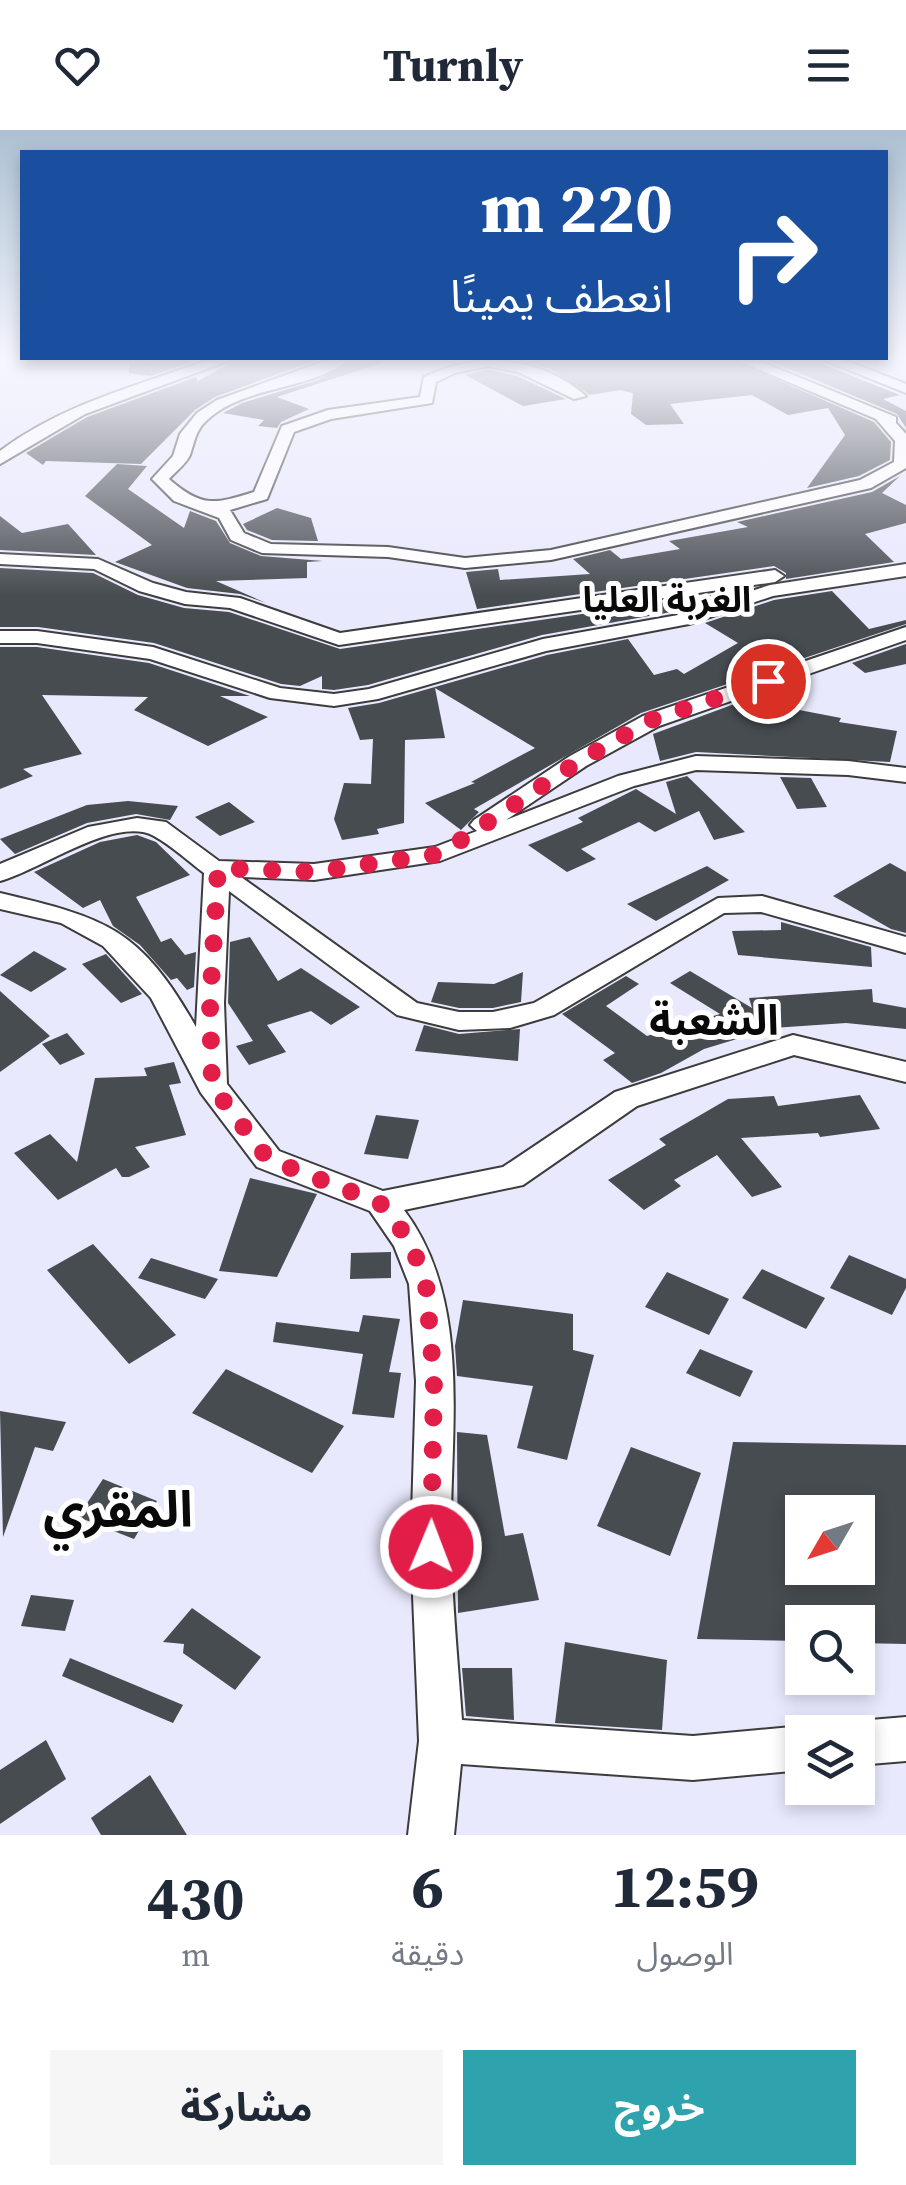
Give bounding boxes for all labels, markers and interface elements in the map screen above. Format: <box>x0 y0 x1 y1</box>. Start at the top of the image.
text: Turnly <box>383 34 523 96</box>
icon: heart <box>50 38 105 93</box>
icon: menu <box>801 38 856 93</box>
text: 220 m <box>481 159 673 255</box>
icon: right <box>708 190 838 320</box>
text: انعطف يمينًا <box>450 265 673 327</box>
district label: الغربة العليا <box>583 576 751 624</box>
pin <box>726 639 811 724</box>
icon: arrive <box>741 654 796 709</box>
district label: الشعبة <box>649 991 779 1049</box>
district label: المقري <box>43 1475 193 1551</box>
position arrow <box>379 1495 483 1599</box>
north arrow <box>785 1495 875 1585</box>
map controls <box>785 1495 875 1805</box>
button: search <box>785 1605 875 1695</box>
button: layers <box>785 1715 875 1805</box>
text: 6 <box>411 1845 444 1927</box>
text: 12:59 <box>611 1845 759 1927</box>
text: 430 <box>147 1857 244 1939</box>
text: دقيقة <box>391 1932 464 1976</box>
text: الوصول <box>636 1932 734 1976</box>
text: m <box>181 1933 210 1977</box>
button: مشاركة <box>50 2050 443 2165</box>
button: خروج <box>463 2050 856 2165</box>

